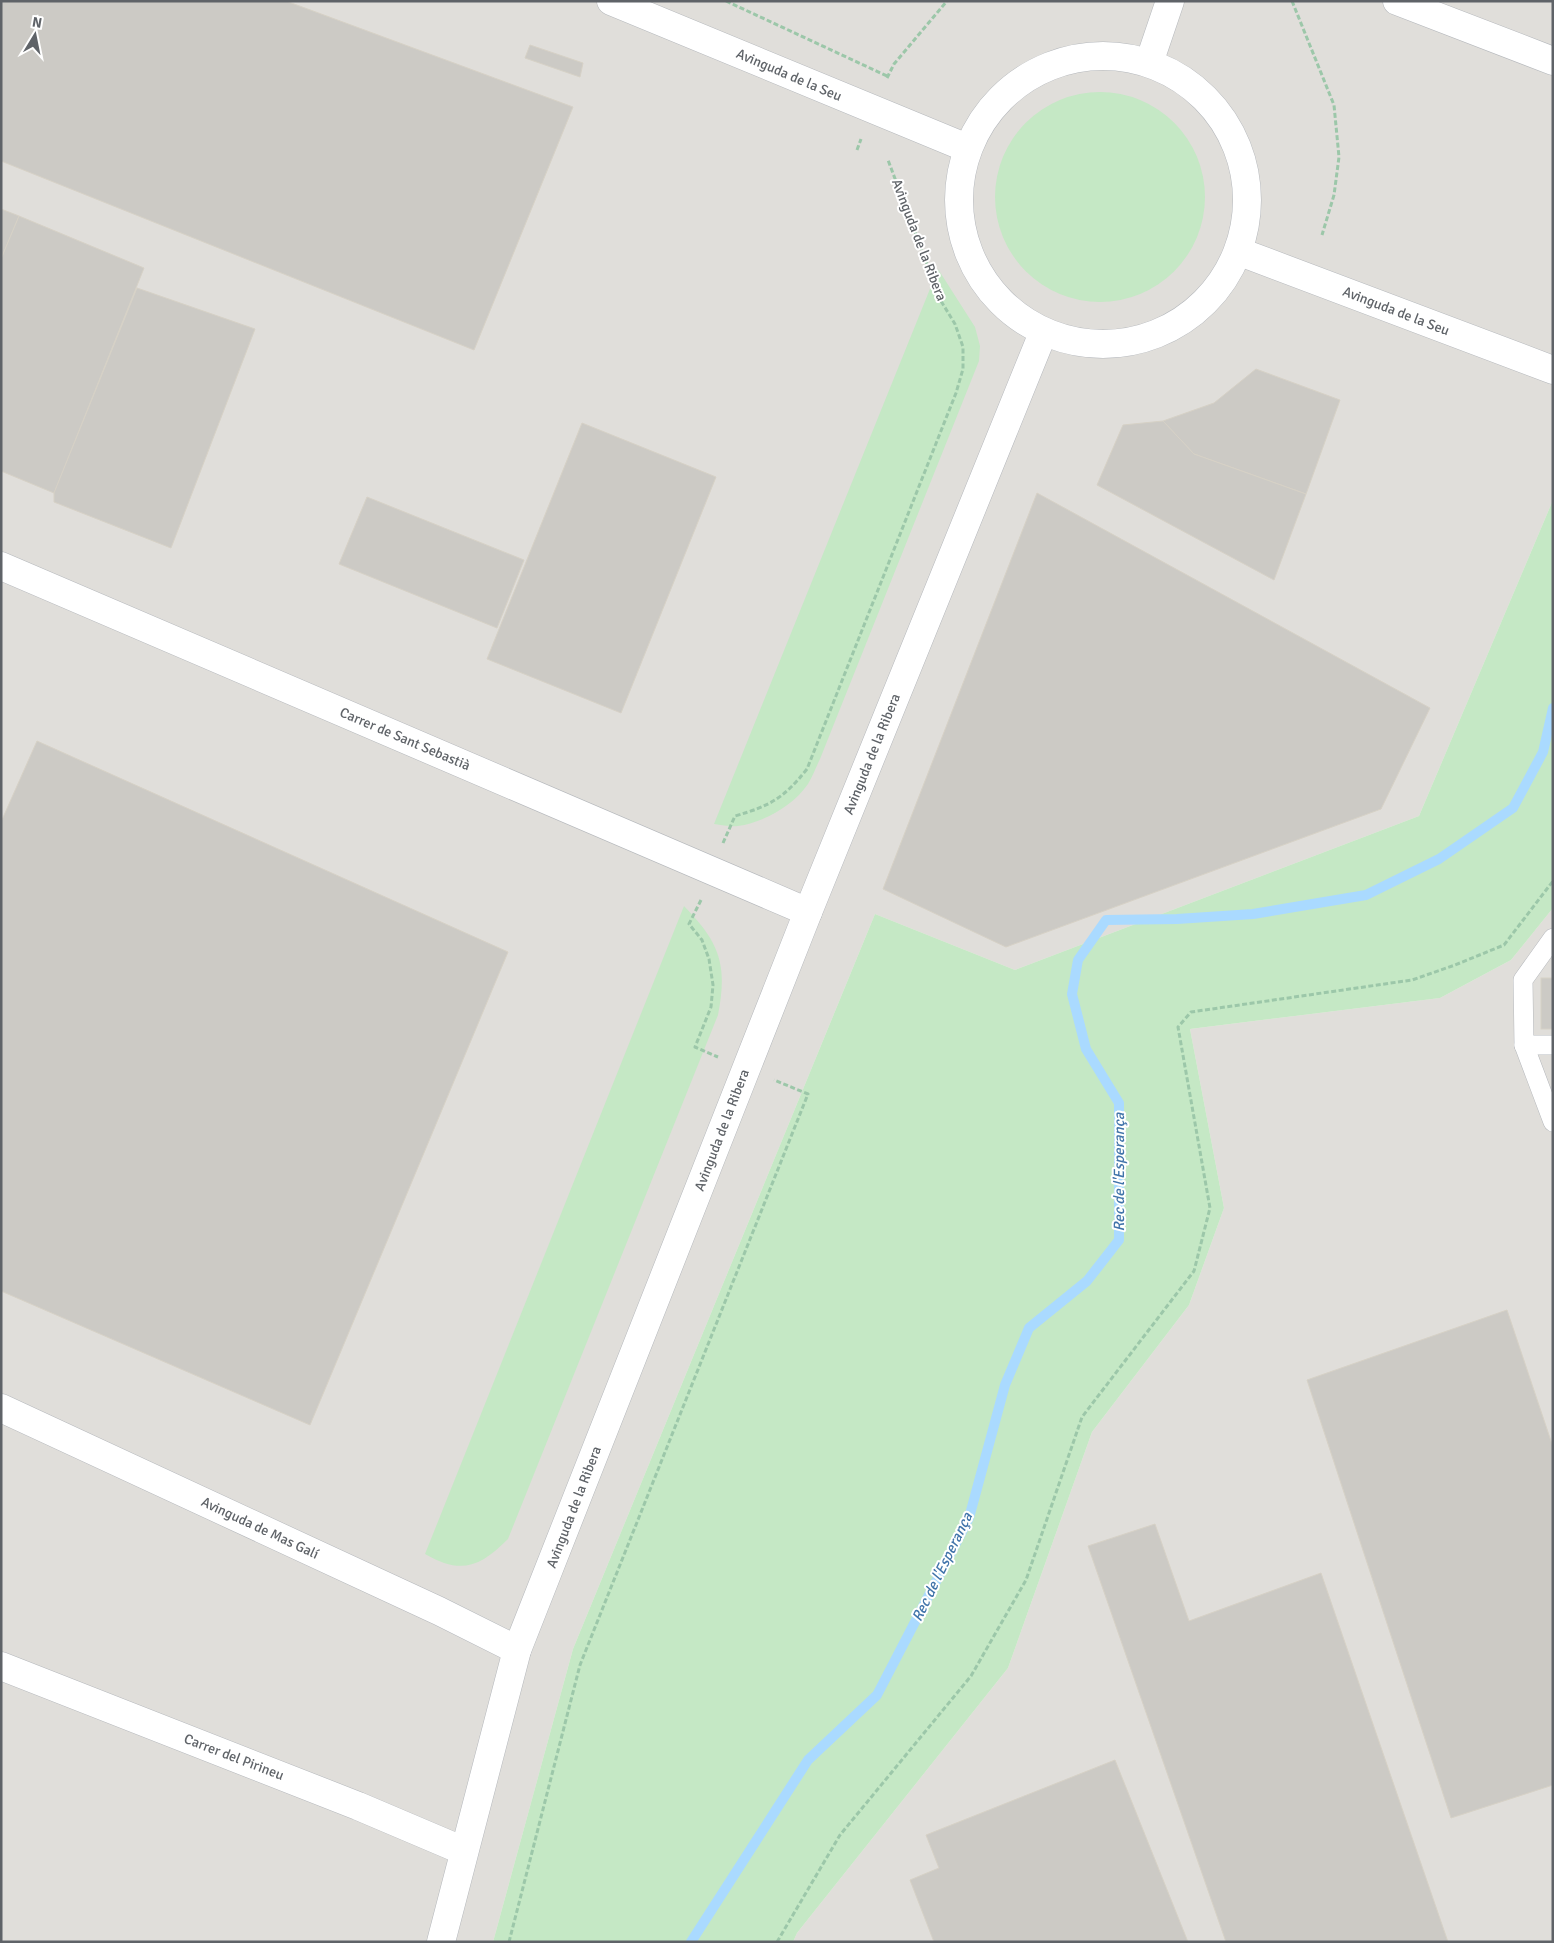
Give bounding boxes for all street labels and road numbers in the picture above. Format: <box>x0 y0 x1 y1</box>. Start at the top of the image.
street label: Avinguda de la Seu <box>734 45 844 105</box>
street label: Avinguda de la Ribera <box>888 177 950 303</box>
street label: Avinguda de la Seu <box>1340 283 1452 339</box>
street label: Avinguda de la Ribera <box>840 691 904 817</box>
street label: Carrer de Sant Sebastià <box>337 704 473 774</box>
street label: Avinguda de la Ribera <box>691 1067 753 1193</box>
street label: Avinguda de la Ribera <box>543 1444 605 1570</box>
street label: Avinguda de Mas Galí <box>199 1493 322 1563</box>
street label: Carrer del Pirineu <box>182 1730 286 1784</box>

